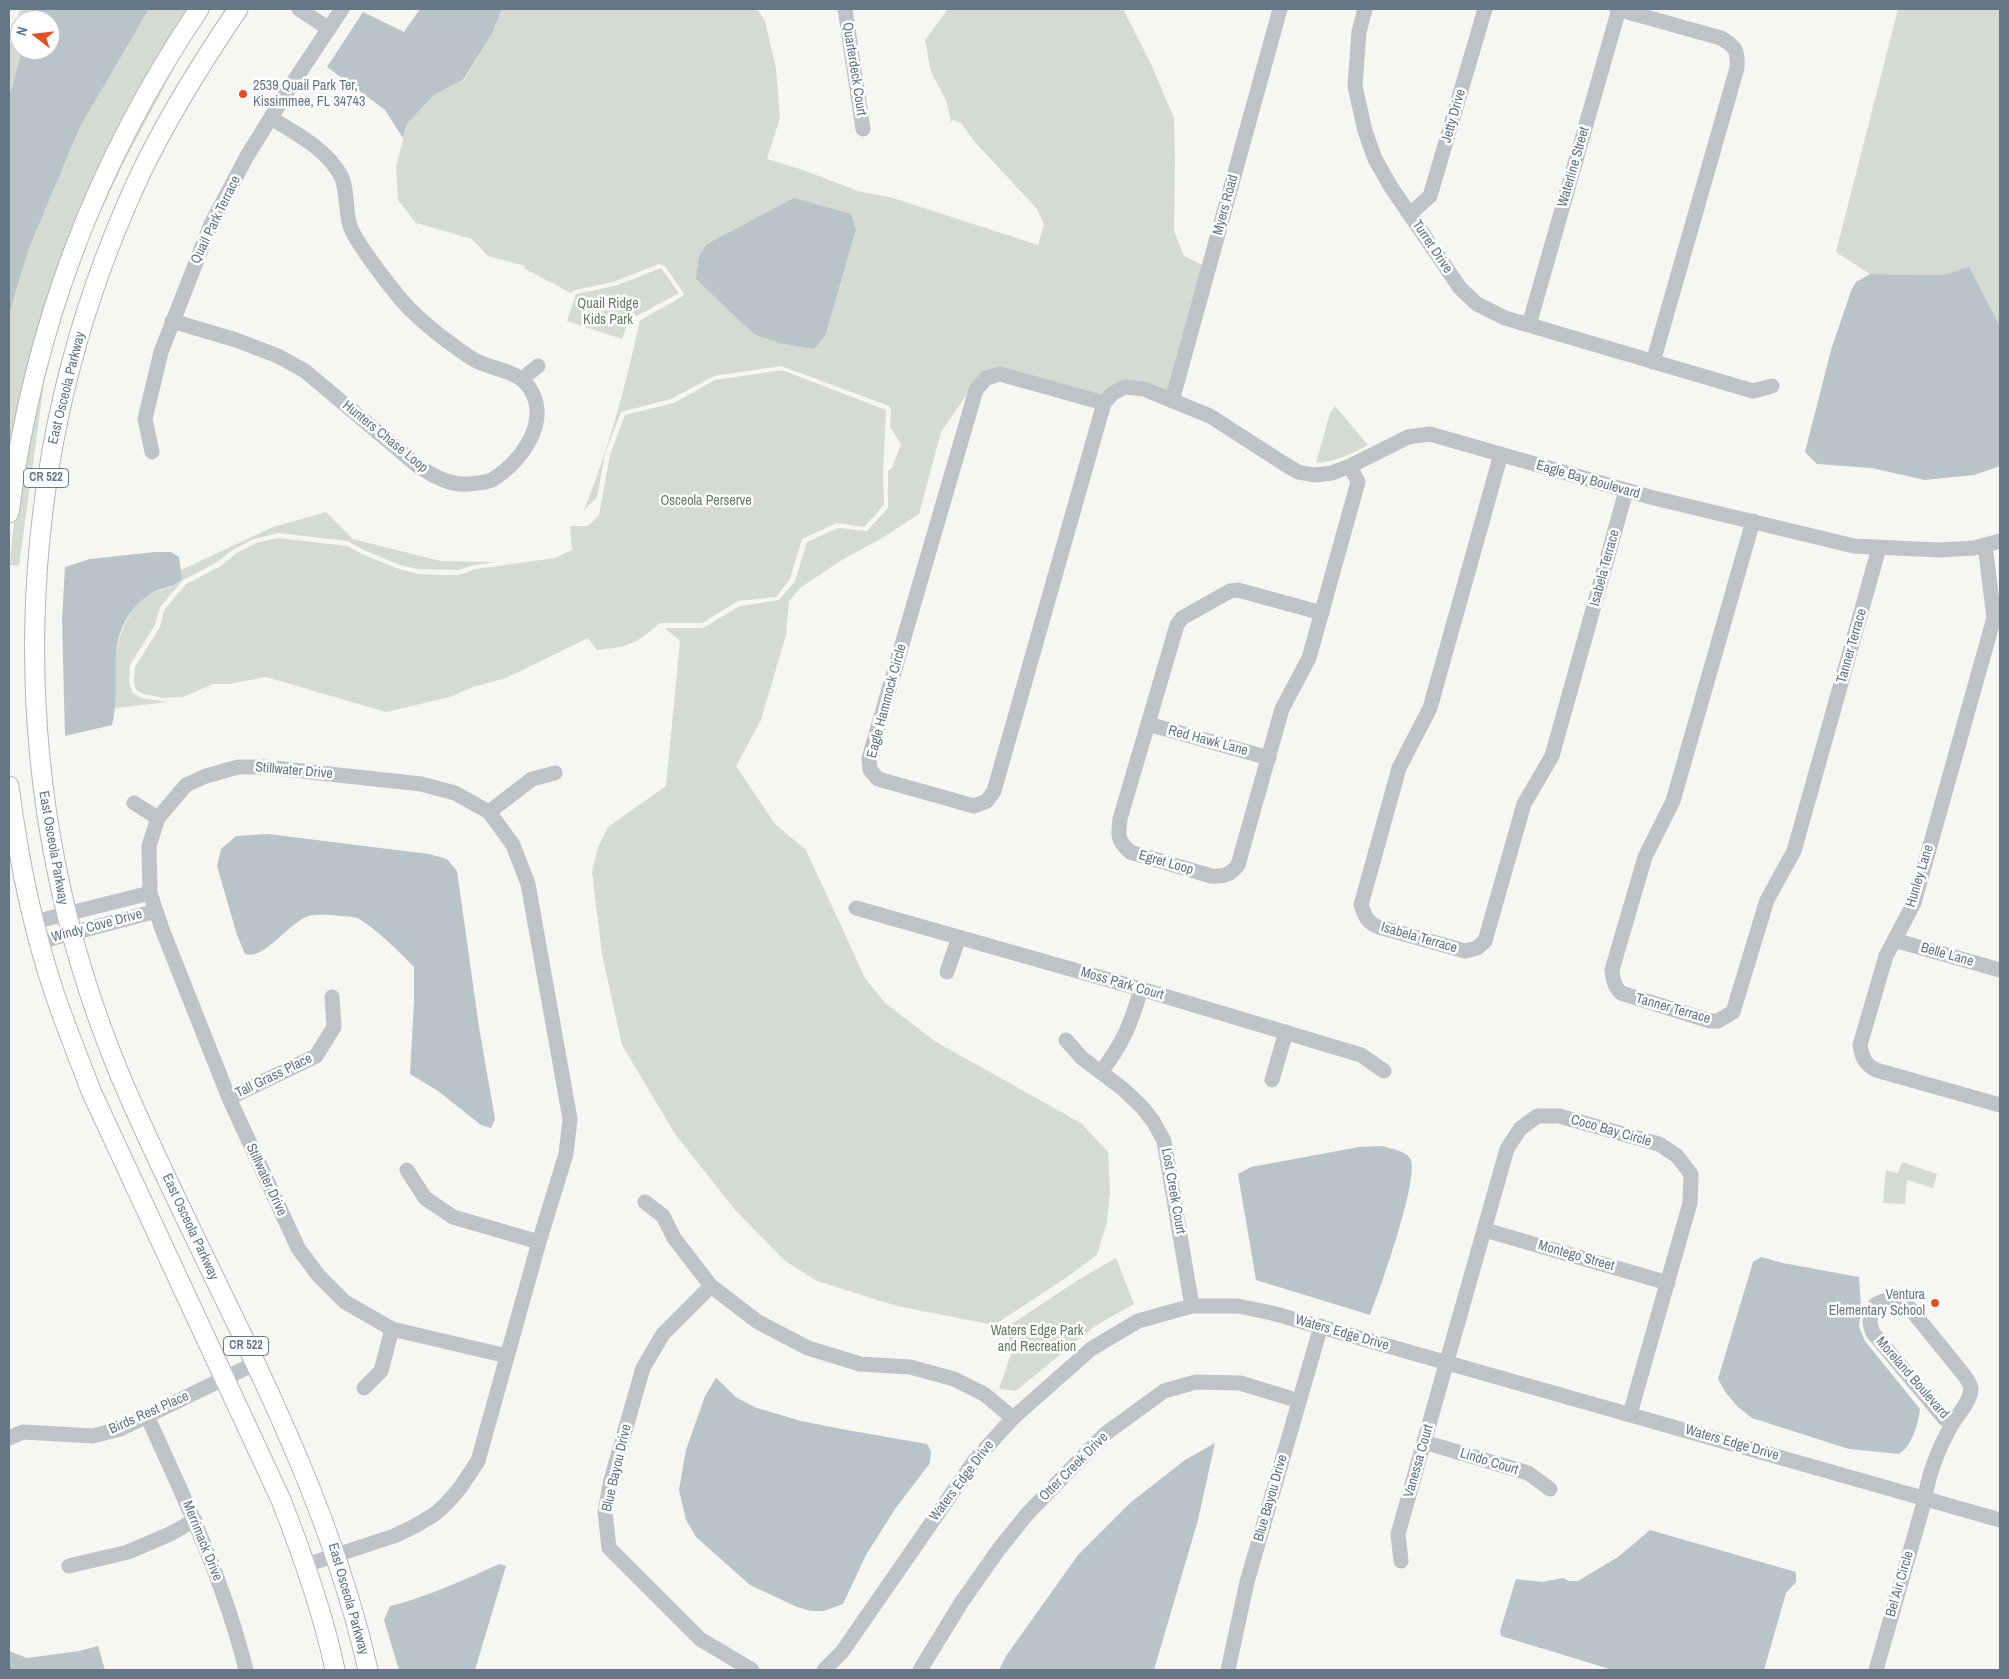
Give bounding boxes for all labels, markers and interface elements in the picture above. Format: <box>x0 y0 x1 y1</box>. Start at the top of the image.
north arrow <box>10 10 60 60</box>
street label: Quarterdeck Court <box>838 21 870 117</box>
text: N <box>12 25 31 38</box>
place label: 2539 Quail Park Ter, Kissimmee, FL 34743 <box>253 78 365 110</box>
street label: Jetty Drive <box>1438 87 1470 145</box>
marker: 2539 Quail Park Ter, Kissimmee, FL 34743 <box>237 88 249 100</box>
street label: Waterline Street <box>1555 125 1593 209</box>
street label: Quail Park Terrace <box>187 173 245 267</box>
street label: Myers Road <box>1210 173 1242 237</box>
street label: Turret Drive <box>1408 217 1456 277</box>
park label: Quail Ridge Kids Park <box>577 296 639 328</box>
street label: East Osceola Parkway <box>45 330 89 446</box>
street label: Hunters Chase Loop <box>339 397 431 477</box>
street label: Eagle Bay Boulevard <box>1534 457 1642 503</box>
road number: CR 522 <box>23 468 68 488</box>
park label: Osceola Perserve <box>660 493 752 509</box>
street label: Isabela Terrace <box>1587 528 1623 608</box>
street label: Tanner Terrace <box>1833 607 1871 685</box>
street label: Eagle Hammock Circle <box>864 642 910 760</box>
street label: Red Hawk Lane <box>1166 722 1250 760</box>
street label: Stillwater Drive <box>255 759 333 783</box>
street label: East Osceola Parkway <box>35 790 71 906</box>
street label: Hunley Lane <box>1903 843 1937 909</box>
street label: Egret Loop <box>1137 847 1195 879</box>
street label: Windy Cove Drive <box>50 906 144 946</box>
street label: Isabela Terrace <box>1379 919 1459 957</box>
street label: Belle Lane <box>1919 939 1975 971</box>
street label: Moss Park Court <box>1079 964 1165 1004</box>
street label: Tanner Terrace <box>1634 990 1712 1028</box>
street label: Tall Grass Place <box>233 1050 315 1102</box>
street label: Coco Bay Circle <box>1569 1111 1653 1151</box>
street label: Stillwater Drive <box>242 1141 290 1219</box>
street label: Lost Creek Court <box>1157 1147 1189 1235</box>
street label: East Osceola Parkway <box>158 1171 222 1283</box>
street label: Montego Street <box>1536 1237 1616 1275</box>
place label: Ventura Elementary School <box>1829 1287 1925 1320</box>
marker: Ventura Elementary School <box>1929 1297 1941 1309</box>
street label: Waters Edge Drive <box>1293 1312 1391 1354</box>
park label: Waters Edge Park and Recreation <box>991 1323 1083 1355</box>
street label: Moreland Boulevard <box>1872 1334 1952 1422</box>
road number: CR 522 <box>224 1336 268 1355</box>
street label: Birds Rest Place <box>107 1388 191 1438</box>
street label: Waters Edge Drive <box>1683 1422 1781 1464</box>
street label: Blue Bayou Drive <box>599 1423 635 1513</box>
street label: Vanessa Court <box>1401 1423 1437 1499</box>
street label: Otter Creek Drive <box>1036 1429 1112 1505</box>
street label: Waters Edge Drive <box>926 1437 998 1525</box>
street label: Lindo Court <box>1458 1445 1520 1479</box>
street label: Blue Bayou Drive <box>1251 1453 1291 1543</box>
street label: Merrimack Drive <box>178 1499 226 1583</box>
street label: East Osceola Parkway <box>324 1541 372 1657</box>
street label: Bel Air Circle <box>1883 1549 1917 1619</box>

